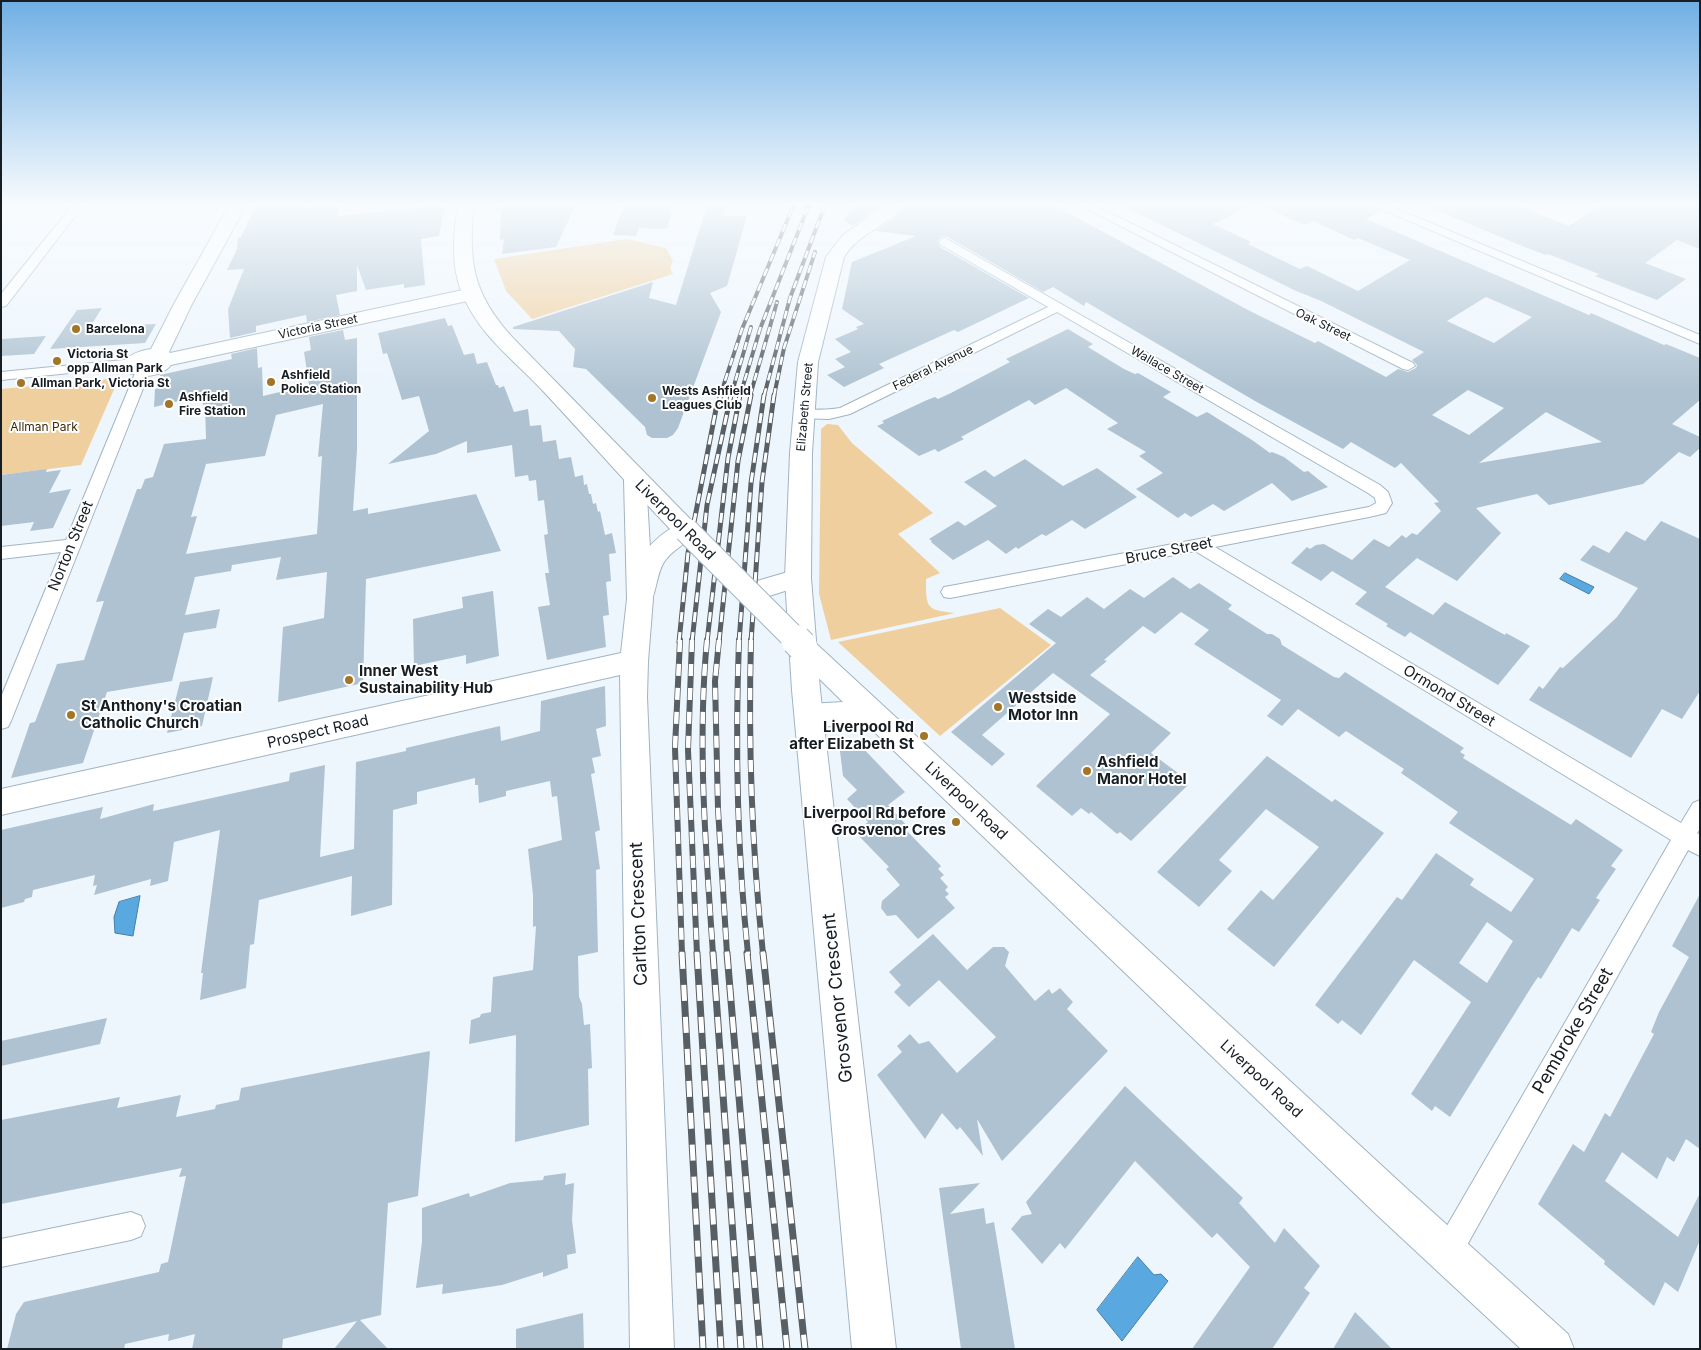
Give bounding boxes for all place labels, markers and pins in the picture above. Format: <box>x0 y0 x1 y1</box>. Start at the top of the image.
place label: Barcelona <box>86 322 145 336</box>
marker: Barcelona <box>70 323 82 335</box>
place label: Victoria St opp Allman Park <box>67 347 163 375</box>
marker: Victoria St opp Allman Park <box>51 355 63 367</box>
place label: Ashfield Police Station <box>281 368 361 396</box>
place label: Allman Park, Victoria St <box>31 376 169 390</box>
marker: Ashfield Police Station <box>265 376 277 388</box>
marker: Allman Park, Victoria St <box>15 377 27 389</box>
place label: Wests Ashfield Leagues Club <box>662 384 751 412</box>
place label: Ashfield Fire Station <box>179 390 246 418</box>
marker: Wests Ashfield Leagues Club <box>646 392 658 404</box>
marker: Ashfield Fire Station <box>163 398 175 410</box>
place label: Inner West Sustainability Hub <box>359 662 493 697</box>
marker: Inner West Sustainability Hub <box>343 674 355 686</box>
place label: Westside Motor Inn <box>1008 689 1078 724</box>
place label: St Anthony's Croatian Catholic Church <box>81 697 242 732</box>
marker: Westside Motor Inn <box>992 701 1004 713</box>
marker: St Anthony's Croatian Catholic Church <box>65 709 77 721</box>
place label: Liverpool Rd after Elizabeth St <box>789 718 914 753</box>
marker: Liverpool Rd after Elizabeth St <box>918 730 930 742</box>
place label: Ashfield Manor Hotel <box>1097 753 1187 788</box>
marker: Ashfield Manor Hotel <box>1081 765 1093 777</box>
place label: Liverpool Rd before Grosvenor Cres <box>804 804 946 839</box>
marker: Liverpool Rd before Grosvenor Cres <box>950 816 962 828</box>

